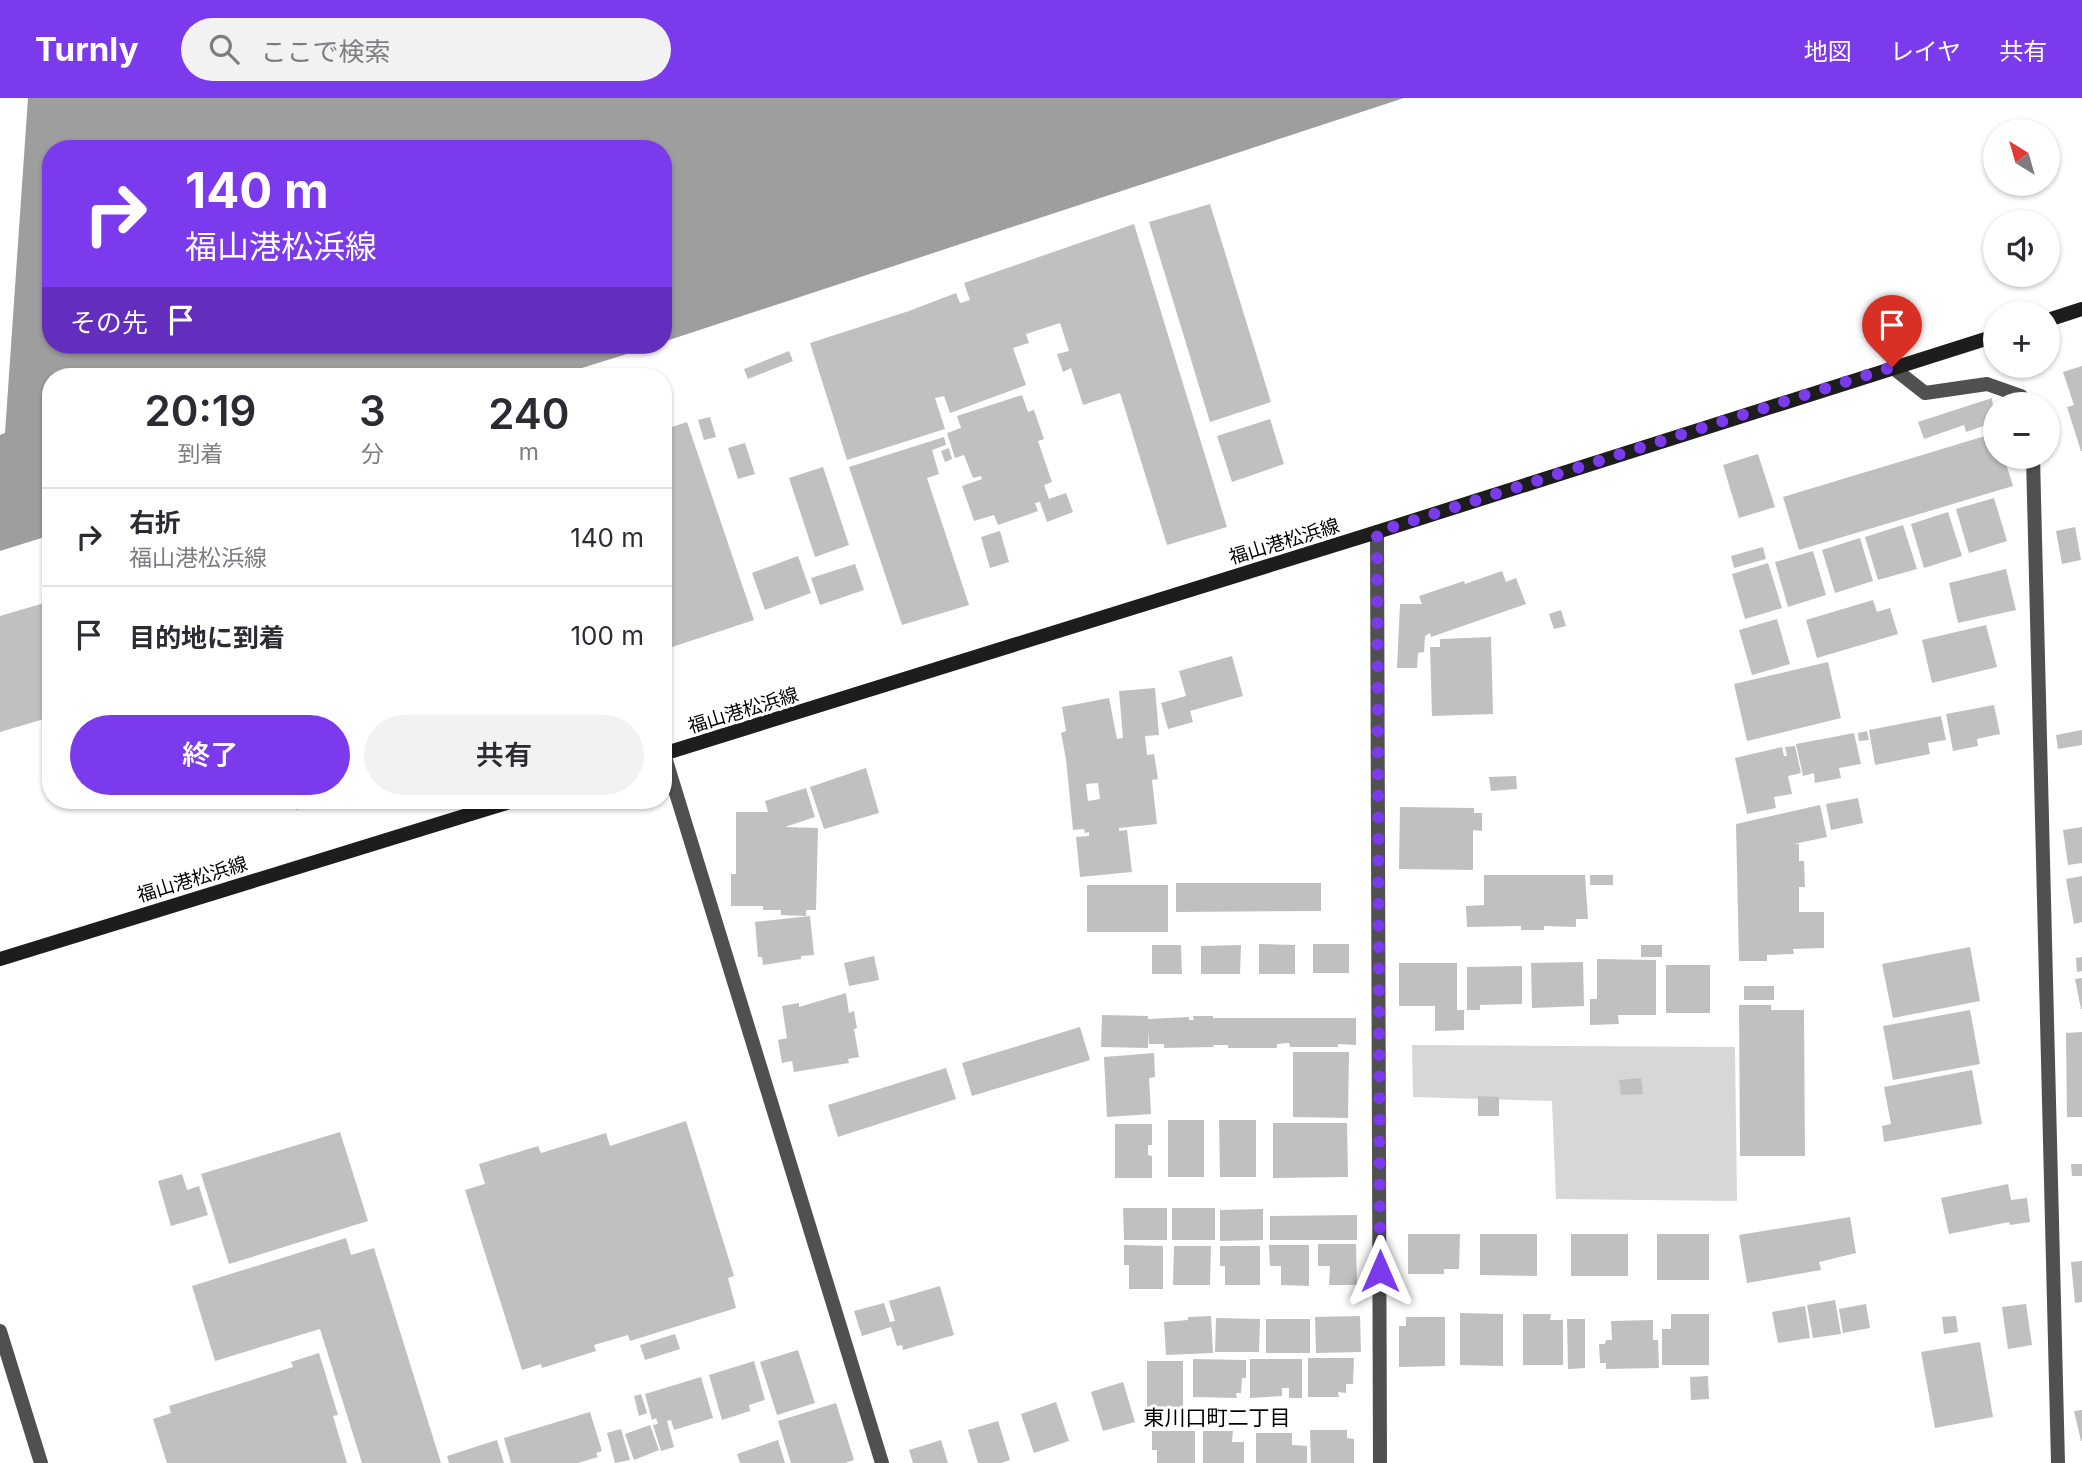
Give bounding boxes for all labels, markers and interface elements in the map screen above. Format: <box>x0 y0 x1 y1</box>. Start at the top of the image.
search box <box>181 18 671 81</box>
text: Turnly <box>35 29 139 69</box>
icon: search <box>205 30 243 68</box>
text: ここで検索 <box>261 36 391 67</box>
text: 地図 <box>1804 37 1852 66</box>
text: レイヤ <box>1890 37 1961 66</box>
text: 共有 <box>1999 37 2047 66</box>
north arrow <box>1983 119 2060 196</box>
map controls <box>1983 119 2060 469</box>
text: 140 m <box>185 161 329 220</box>
icon: right <box>70 168 161 259</box>
button: sound <box>1983 210 2060 287</box>
text: 福山港松浜線 <box>185 227 377 266</box>
pin <box>1862 295 1922 367</box>
icon: arrive <box>162 301 200 339</box>
button: + <box>1983 301 2060 378</box>
icon: arrive <box>1873 306 1911 344</box>
text: その先 <box>70 307 148 338</box>
text: 20:19 <box>145 385 256 436</box>
text: 3 <box>359 385 386 436</box>
text: 240 <box>488 388 569 439</box>
button: − <box>1983 392 2060 469</box>
text: m <box>519 438 539 466</box>
text: 到着 <box>177 440 223 468</box>
text: 分 <box>361 440 384 468</box>
text: 右折 <box>129 507 181 538</box>
street label: 福山港松浜線 <box>1226 514 1342 569</box>
icon: right <box>70 518 108 556</box>
text: 140 m <box>570 522 644 553</box>
text: 福山港松浜線 <box>129 544 267 572</box>
icon: arrive <box>70 616 108 654</box>
text: 100 m <box>571 620 644 651</box>
text: 目的地に到着 <box>129 622 285 653</box>
street label: 福山港松浜線 <box>685 683 801 738</box>
button: 終了 <box>70 715 350 795</box>
button: 共有 <box>364 715 644 795</box>
street label: 福山港松浜線 <box>134 852 250 907</box>
position arrow <box>1343 1234 1417 1308</box>
district label: 東川口町二丁目 <box>1144 1405 1291 1430</box>

